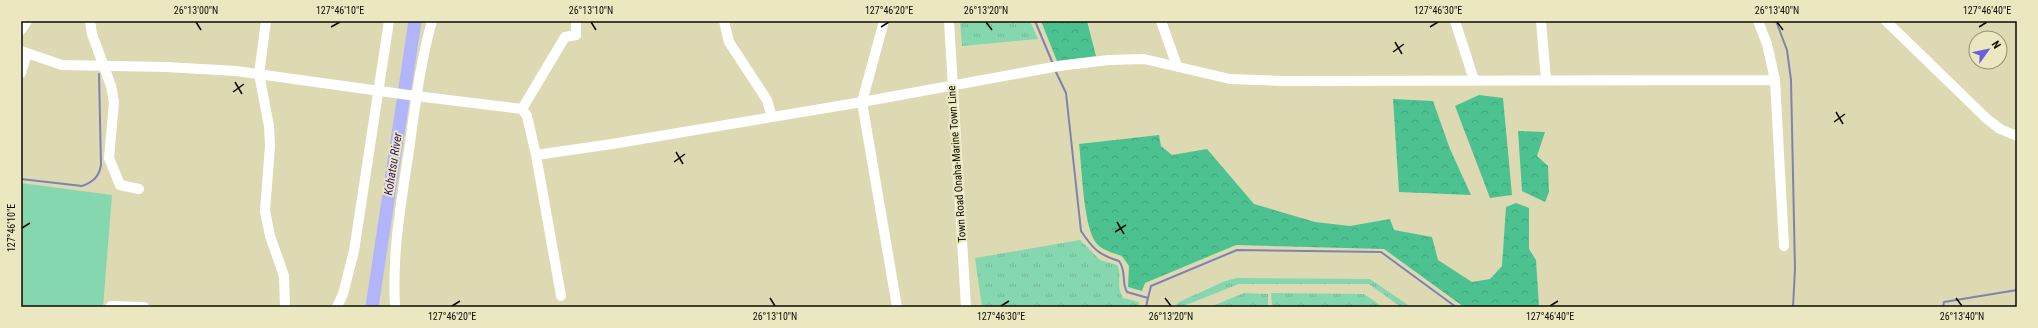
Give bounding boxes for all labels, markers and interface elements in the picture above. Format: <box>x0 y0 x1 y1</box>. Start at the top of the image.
text: 26°13'00"N <box>174 5 218 16</box>
text: 127°46'10"E <box>316 5 364 16</box>
text: 26°13'10"N <box>569 5 613 16</box>
text: 127°46'20"E <box>865 5 913 16</box>
text: 26°13'20"N <box>964 5 1008 16</box>
text: 127°46'30"E <box>1414 5 1462 16</box>
text: 26°13'40"N <box>1755 5 1799 16</box>
text: 127°46'40"E <box>1963 5 2011 16</box>
north arrow <box>1968 30 2008 70</box>
text: N <box>1989 38 2003 51</box>
street label: Town Road Onaha-Marine Town Line <box>945 85 969 243</box>
water label: Kohatsu River <box>381 131 405 196</box>
text: 127°46'10"E <box>6 204 17 252</box>
text: 127°46'20"E <box>428 311 476 322</box>
text: 26°13'10"N <box>753 311 797 322</box>
text: 127°46'30"E <box>977 311 1025 322</box>
text: 26°13'20"N <box>1149 311 1193 322</box>
text: 127°46'40"E <box>1526 311 1574 322</box>
text: 26°13'40"N <box>1940 311 1984 322</box>

